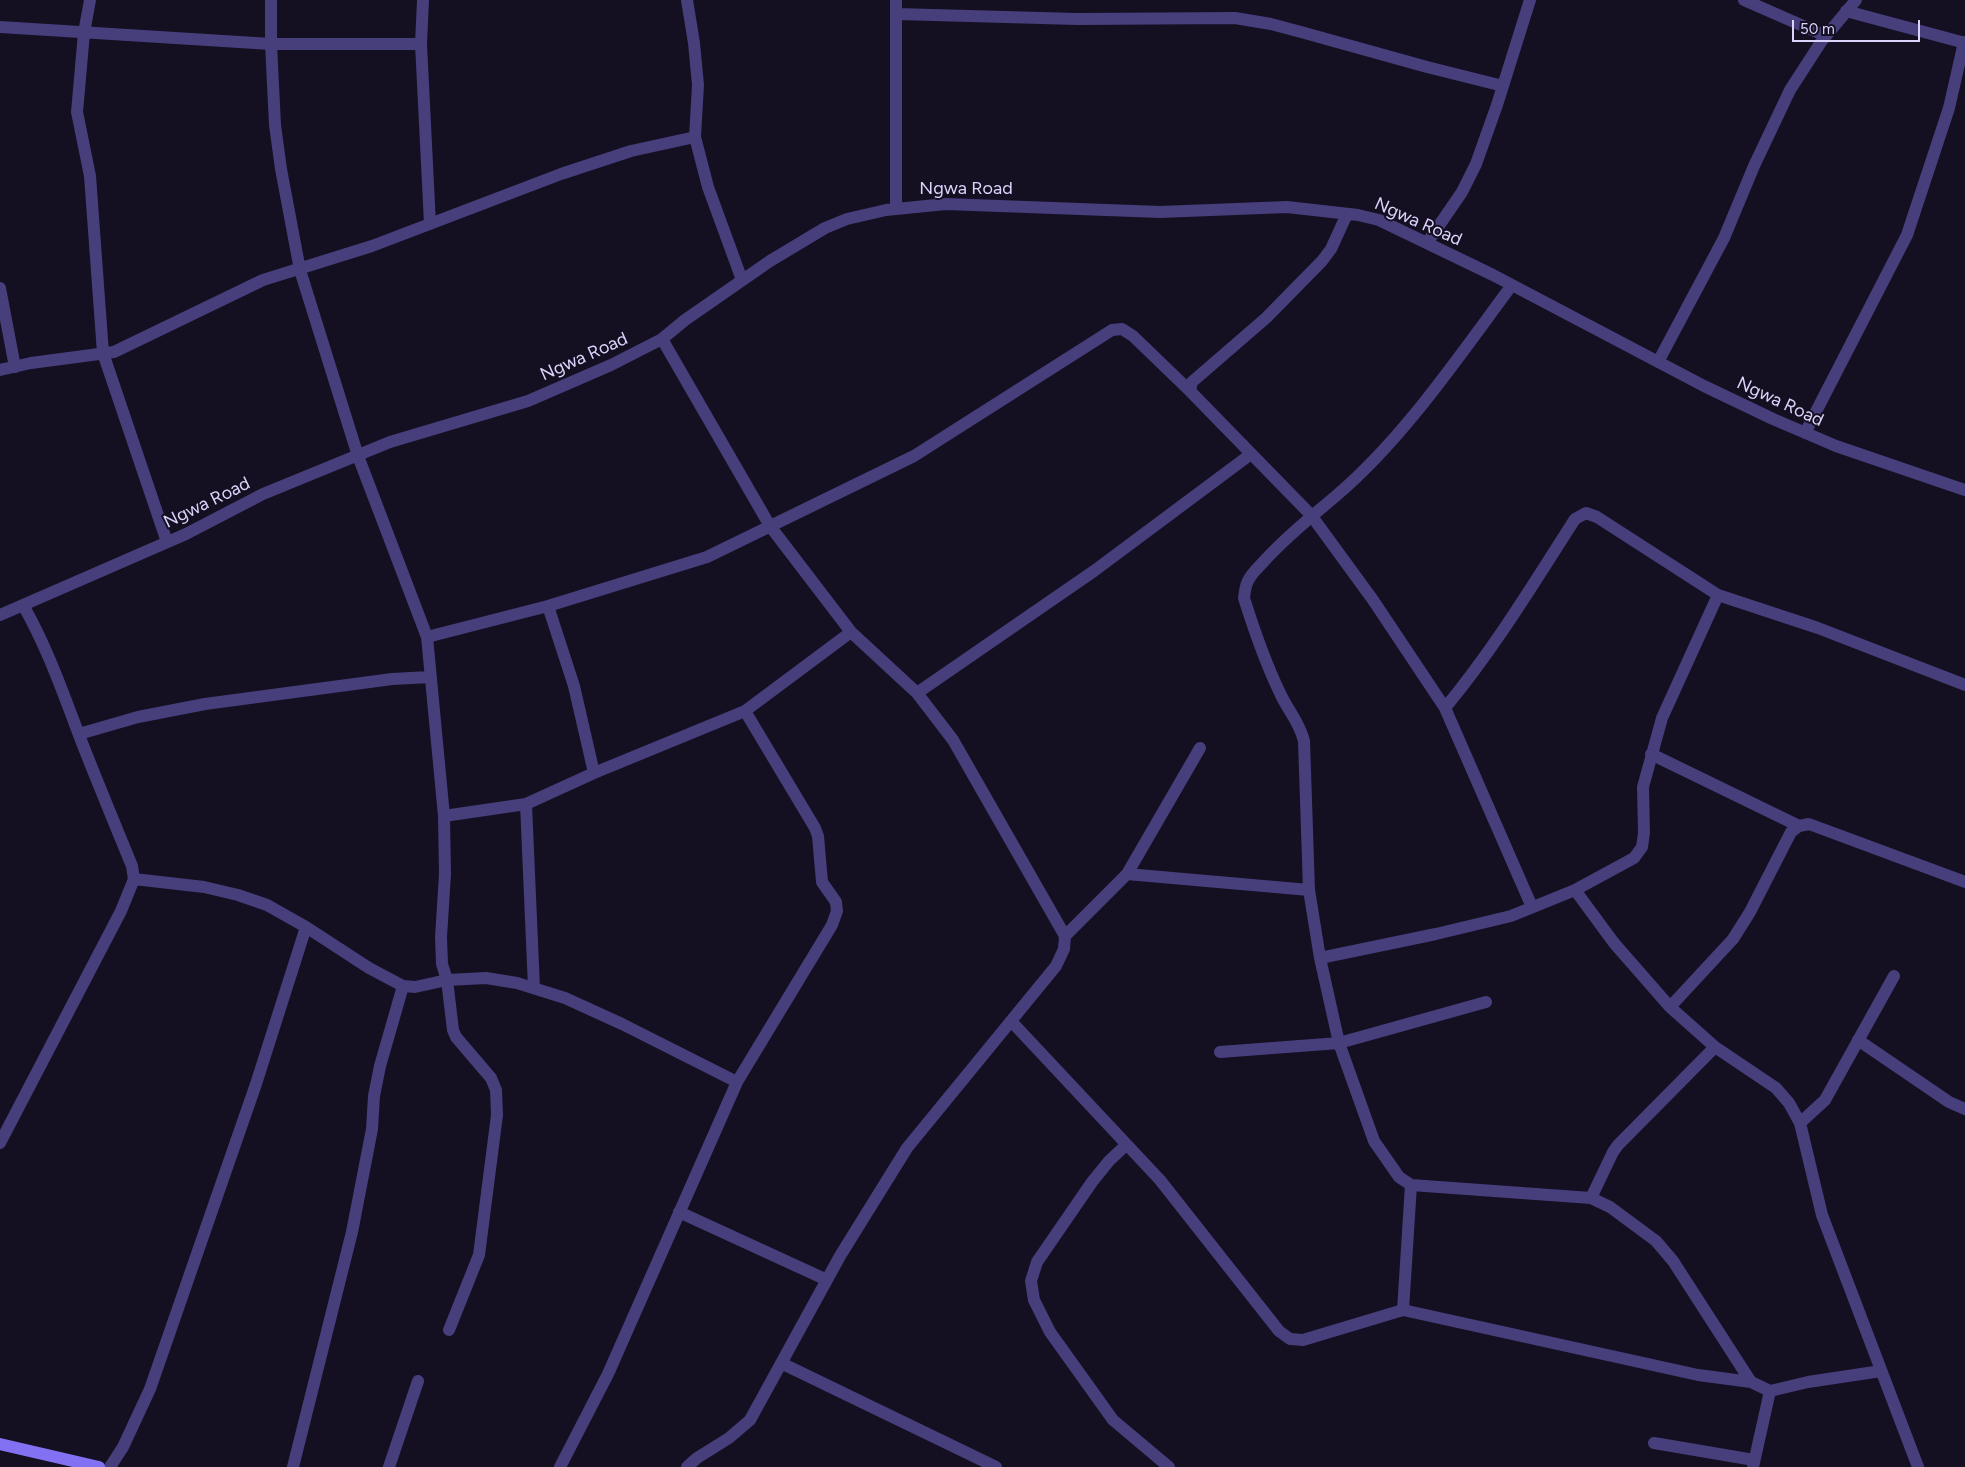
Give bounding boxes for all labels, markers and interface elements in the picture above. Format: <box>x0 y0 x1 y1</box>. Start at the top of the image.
scale bar <box>1795 10 1922 42</box>
text: 50 m <box>1800 20 1835 38</box>
street label: Ngwa Road <box>919 178 1013 200</box>
street label: Ngwa Road <box>1371 193 1465 251</box>
street label: Ngwa Road <box>537 328 631 386</box>
street label: Ngwa Road <box>1733 372 1827 432</box>
street label: Ngwa Road <box>160 473 254 533</box>

